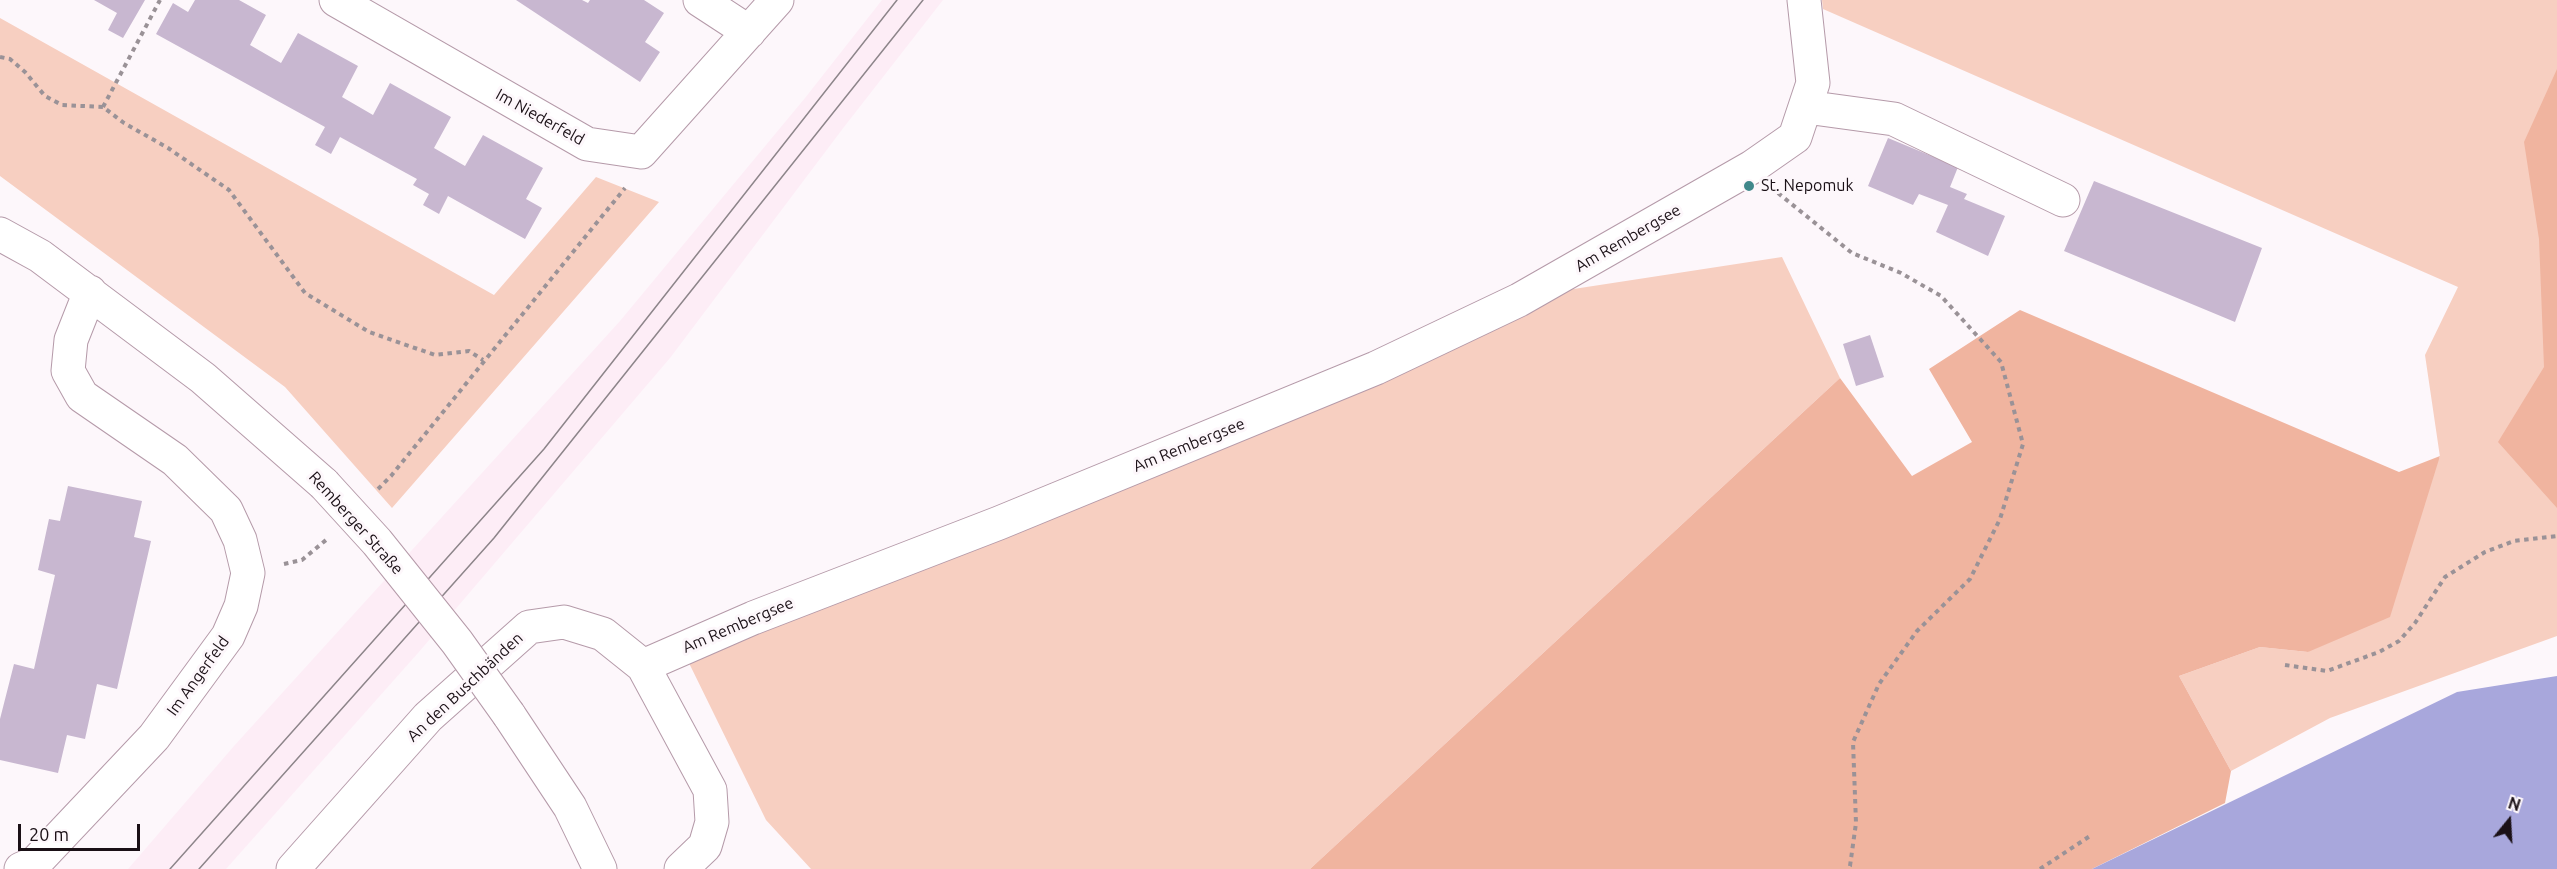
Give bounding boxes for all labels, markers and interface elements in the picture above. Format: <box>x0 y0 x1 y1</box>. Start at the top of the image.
street label: Im Niederfeld <box>492 85 588 149</box>
place label: St. Nepomuk <box>1761 176 1853 196</box>
marker: St. Nepomuk <box>1742 179 1756 193</box>
street label: Am Rembergsee <box>1572 200 1684 276</box>
street label: Am Rembergsee <box>1130 414 1248 476</box>
street label: Remberger Straße <box>305 468 407 578</box>
street label: Am Rembergsee <box>680 593 796 657</box>
street label: An den Buschbänden <box>403 628 527 746</box>
street label: Im Angerfeld <box>163 632 233 720</box>
north arrow <box>2479 791 2539 851</box>
text: N <box>2506 793 2523 814</box>
scale bar <box>21 812 142 850</box>
text: 20 m <box>29 824 69 844</box>

